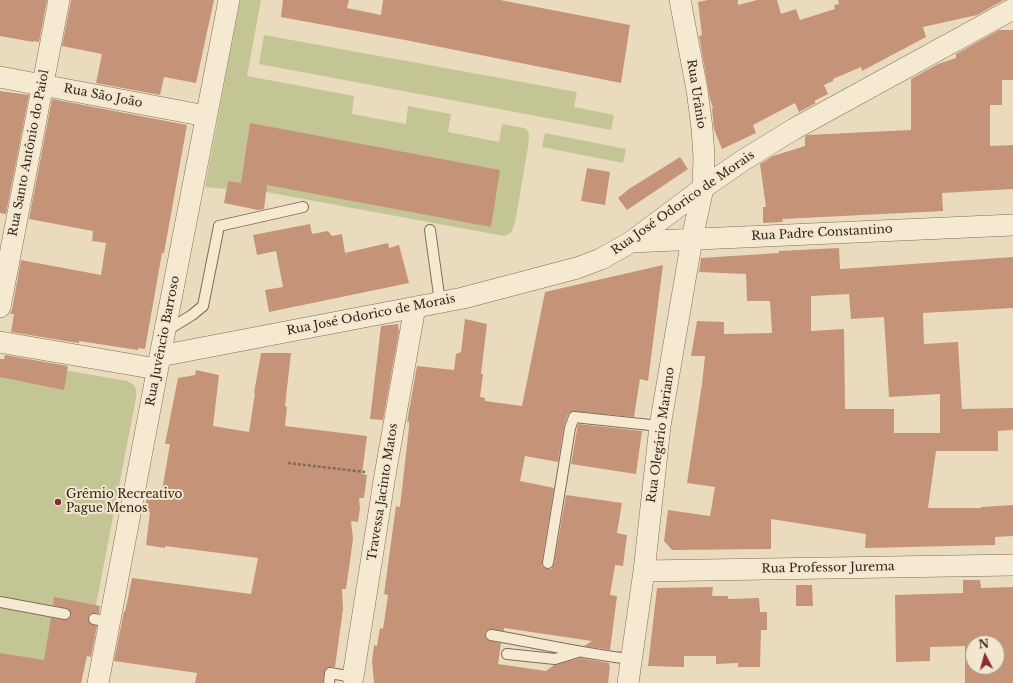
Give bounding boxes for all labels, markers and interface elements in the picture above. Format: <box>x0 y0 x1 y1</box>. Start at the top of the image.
street label: Rua Urânio <box>683 58 709 130</box>
street label: Rua Santo Antônio do Paiol <box>6 68 52 238</box>
street label: Rua São João <box>62 81 144 111</box>
street label: Rua José Odorico de Morais <box>609 148 757 258</box>
street label: Rua Padre Constantino <box>751 222 893 244</box>
street label: Rua Juvêncio Barroso <box>143 275 183 407</box>
street label: Rua José Odorico de Morais <box>286 292 456 338</box>
street label: Rua Olegário Mariano <box>644 366 678 504</box>
street label: Travessa Jacinto Matos <box>365 422 401 562</box>
place label: Grêmio Recreativo Pague Menos <box>66 488 182 516</box>
marker: Grêmio Recreativo Pague Menos <box>53 497 63 507</box>
street label: Rua Professor Jurema <box>761 560 895 576</box>
north arrow <box>965 635 1005 675</box>
text: N <box>978 637 990 652</box>

